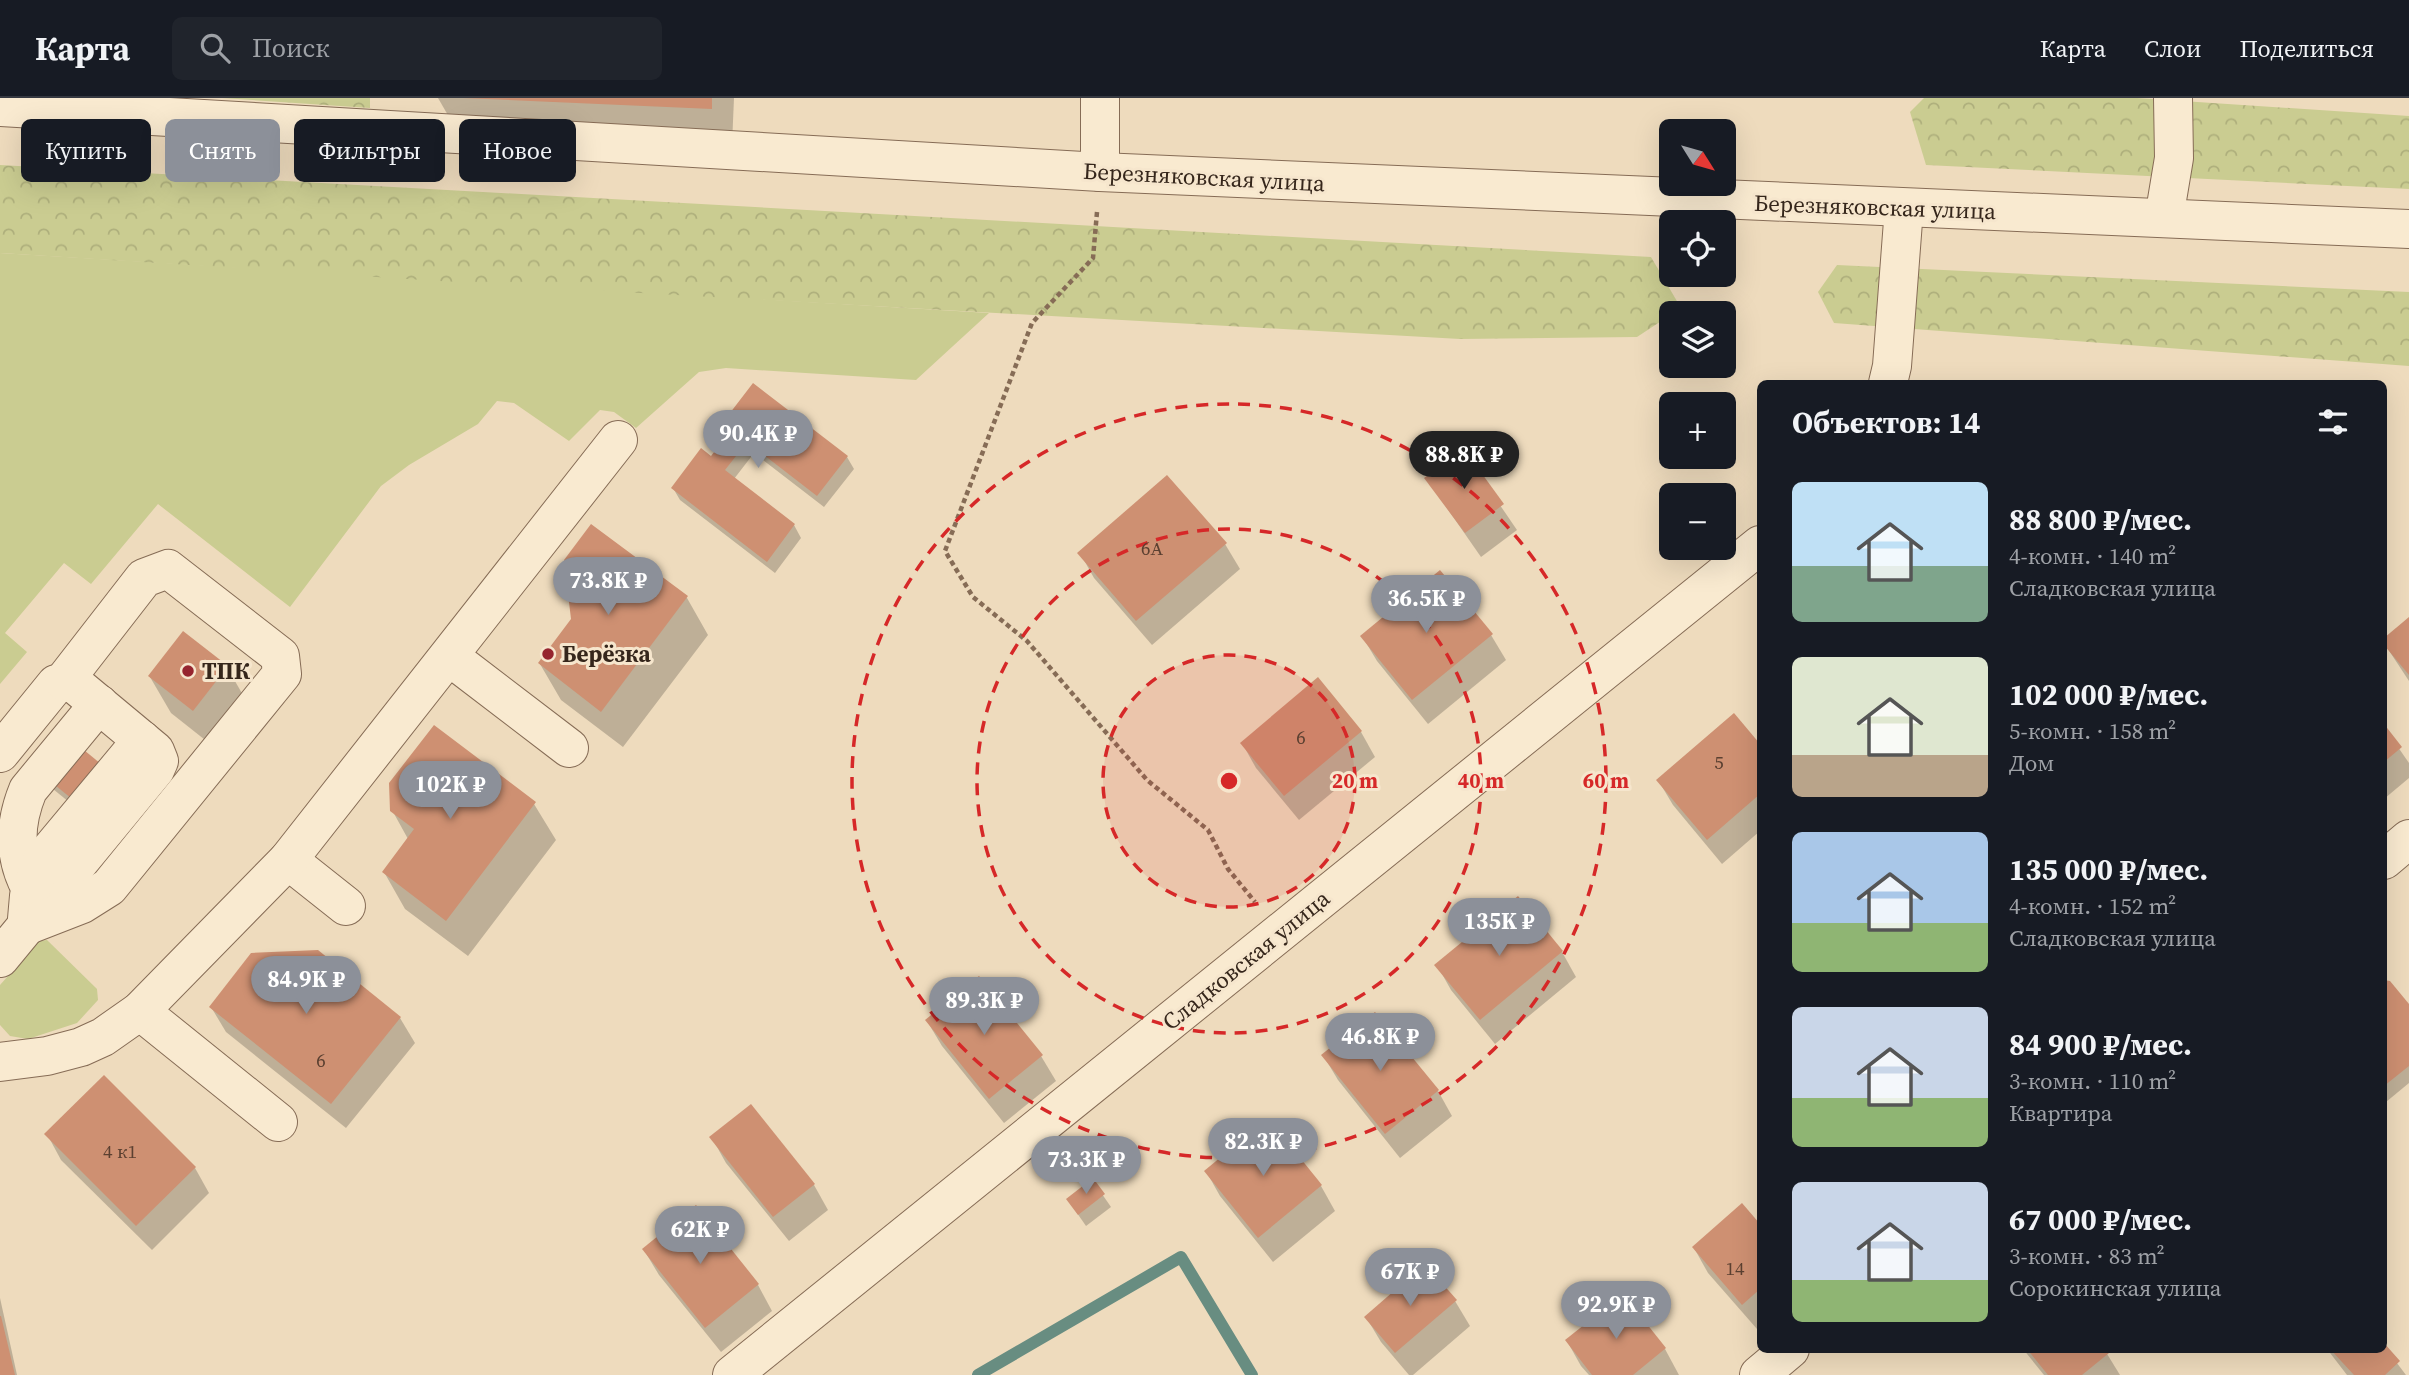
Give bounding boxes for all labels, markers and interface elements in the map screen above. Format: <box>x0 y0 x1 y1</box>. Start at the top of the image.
search box <box>172 17 662 80</box>
text: Карта <box>35 26 130 71</box>
icon: search <box>196 29 234 67</box>
text: Поиск <box>252 30 330 66</box>
text: Карта <box>2040 32 2106 65</box>
text: Слои <box>2144 32 2201 65</box>
text: Поделиться <box>2239 32 2374 65</box>
chip: Купить <box>21 119 151 182</box>
chip: Снять <box>165 119 280 182</box>
chip: Фильтры <box>294 119 445 182</box>
chip: Новое <box>459 119 576 182</box>
north arrow <box>1659 119 1736 196</box>
map controls <box>1659 119 1736 560</box>
street label: Березняковская улица <box>1082 155 1326 199</box>
street label: Березняковская улица <box>1754 187 1997 227</box>
button: locate <box>1659 210 1736 287</box>
button: layers <box>1659 301 1736 378</box>
button: + <box>1659 392 1736 469</box>
text: Объектов: 14 <box>1792 402 1980 443</box>
icon: filters <box>2314 403 2352 441</box>
pin: 90.4K ₽ <box>693 410 823 470</box>
text: 90.4K ₽ <box>719 417 797 449</box>
pin: 88.8K ₽ <box>1399 432 1529 491</box>
text: 88.8K ₽ <box>1425 438 1503 470</box>
button: − <box>1659 483 1736 560</box>
text: 88 800 ₽/мес. <box>2009 499 2192 540</box>
icon: home <box>1848 510 1932 594</box>
house number: 6А <box>1141 535 1163 561</box>
text: 4-комн. · 140 m² <box>2009 540 2176 572</box>
pin: 73.8K ₽ <box>543 558 673 617</box>
text: 73.8K ₽ <box>569 564 647 596</box>
text: Сладковская улица <box>2009 572 2216 604</box>
pin: 36.5K ₽ <box>1361 575 1491 635</box>
text: 36.5K ₽ <box>1387 582 1465 614</box>
place label: Берёзка <box>562 638 651 670</box>
marker: Берёзка <box>540 646 556 662</box>
place label: ТПК <box>202 655 250 687</box>
marker: ТПК <box>180 663 196 679</box>
text: 102 000 ₽/мес. <box>2009 674 2208 715</box>
icon: home <box>1848 685 1932 769</box>
text: 5-комн. · 158 m² <box>2009 715 2176 747</box>
house number: 6 <box>1296 724 1306 750</box>
text: Дом <box>2009 747 2054 779</box>
house number: 5 <box>1714 749 1724 775</box>
pin: 102K ₽ <box>393 762 507 821</box>
text: 20 m <box>1332 766 1378 795</box>
text: 40 m <box>1458 766 1504 795</box>
text: 60 m <box>1583 766 1629 795</box>
text: 102K ₽ <box>415 768 485 800</box>
centre of rings <box>1217 769 1241 793</box>
text: 135 000 ₽/мес. <box>2009 849 2208 890</box>
icon: home <box>1848 860 1932 944</box>
street label: Сладковская улица <box>1156 882 1337 1038</box>
text: 4-комн. · 152 m² <box>2009 890 2176 922</box>
pin: 135K ₽ <box>1442 898 1556 958</box>
text: 135K ₽ <box>1464 905 1534 937</box>
text: Сладковская улица <box>2009 922 2216 954</box>
pin: 84.9K ₽ <box>241 956 371 1016</box>
text: 84.9K ₽ <box>267 963 345 995</box>
pin: 89.3K ₽ <box>919 978 1049 1037</box>
text: 89.3K ₽ <box>945 984 1023 1016</box>
pin: 46.8K ₽ <box>1315 1014 1445 1073</box>
text: 46.8K ₽ <box>1341 1020 1419 1052</box>
text: 84 900 ₽/мес. <box>2009 1024 2192 1065</box>
icon: home <box>1848 1035 1932 1119</box>
house number: 6 <box>316 1047 326 1073</box>
text: 3-комн. · 110 m² <box>2009 1065 2176 1097</box>
text: Квартира <box>2009 1097 2112 1129</box>
pin: 82.3K ₽ <box>1198 1118 1328 1178</box>
text: 82.3K ₽ <box>1224 1125 1302 1157</box>
pin: 73.3K ₽ <box>1021 1136 1151 1196</box>
house number: 4 к1 <box>103 1138 137 1164</box>
text: 73.3K ₽ <box>1047 1143 1125 1175</box>
text: 67 000 ₽/мес. <box>2009 1199 2192 1240</box>
pin: 62K ₽ <box>651 1206 749 1266</box>
icon: home <box>1848 1210 1932 1294</box>
text: 62K ₽ <box>671 1213 729 1245</box>
text: 3-комн. · 83 m² <box>2009 1240 2165 1272</box>
pin: 67K ₽ <box>1361 1248 1459 1308</box>
text: 67K ₽ <box>1381 1255 1439 1287</box>
house number: 14 <box>1725 1255 1745 1281</box>
text: Сорокинская улица <box>2009 1272 2221 1304</box>
pin: 92.9K ₽ <box>1551 1282 1681 1341</box>
text: 92.9K ₽ <box>1577 1288 1655 1320</box>

